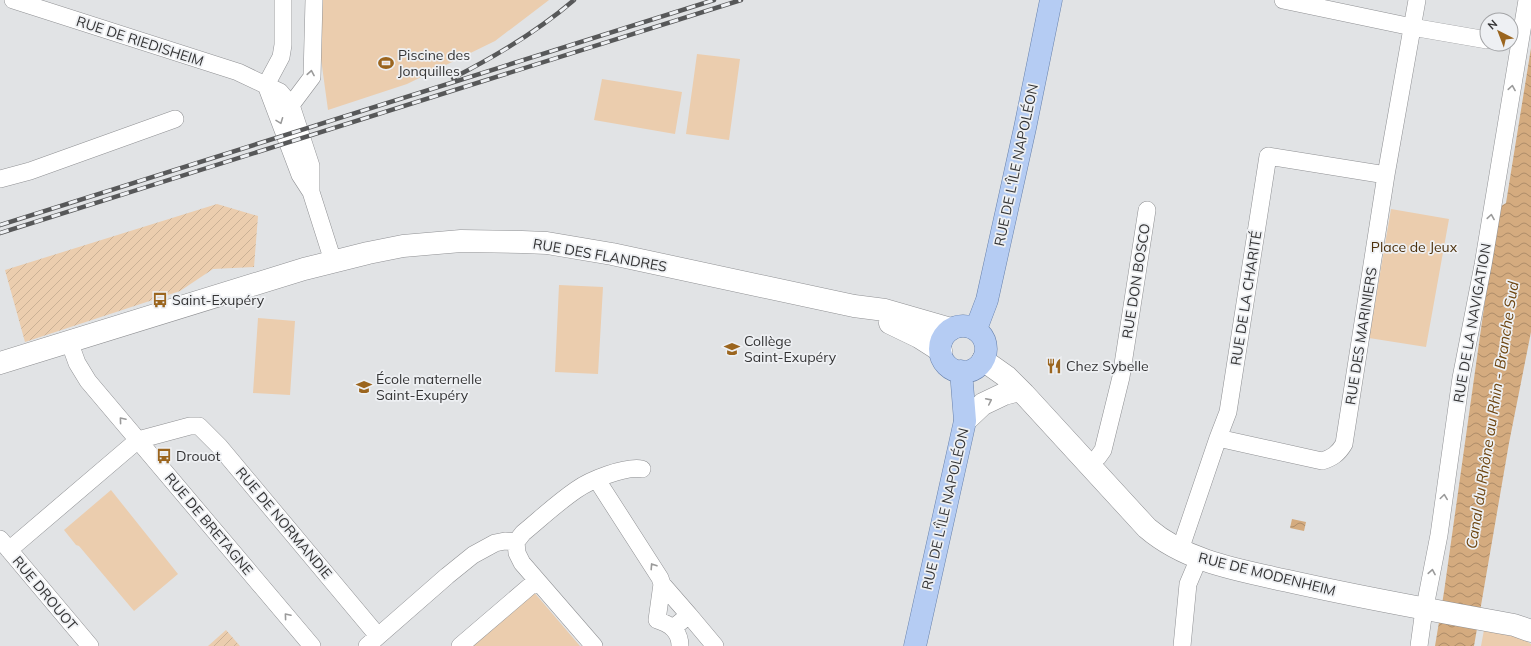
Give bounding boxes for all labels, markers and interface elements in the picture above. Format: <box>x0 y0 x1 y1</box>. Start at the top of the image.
street label: RUE DE RIEDISHEIM <box>74 12 206 70</box>
north arrow <box>1479 12 1519 52</box>
text: N <box>1485 17 1500 33</box>
place label: Piscine des Jonquilles <box>398 46 470 80</box>
sports icon: Piscine des Jonquilles <box>377 54 395 72</box>
one-way arrow <box>306 70 315 76</box>
street label: RUE DE L'ÎLE NAPOLÉON <box>990 82 1042 248</box>
one-way arrow <box>1507 85 1516 91</box>
one-way arrow <box>275 118 283 125</box>
one-way arrow <box>1486 214 1495 220</box>
street label: RUE DON BOSCO <box>1118 222 1154 340</box>
street label: RUE DE LA CHARITÉ <box>1226 229 1266 367</box>
street label: RUE DES FLANDRES <box>532 234 669 276</box>
park label: Place de Jeux <box>1371 238 1458 256</box>
street label: RUE DE LA NAVIGATION <box>1449 242 1495 404</box>
street label: RUE DES MARINIERS <box>1341 266 1381 406</box>
water label: Canal du Rhône au Rhin - Branche Sud <box>1461 280 1523 550</box>
bus stop icon: Saint-Exupéry <box>151 291 169 309</box>
place label: Saint-Exupéry <box>172 291 265 309</box>
place label: Collège Saint-Exupéry <box>744 332 837 366</box>
school or university icon: Collège Saint-Exupéry <box>723 340 741 358</box>
restaurant icon: Chez Sybelle <box>1045 357 1063 375</box>
place label: Chez Sybelle <box>1066 357 1149 375</box>
place label: École maternelle Saint-Exupéry <box>376 370 482 404</box>
school or university icon: École maternelle Saint-Exupéry <box>355 378 373 396</box>
one-way arrow <box>985 398 993 406</box>
one-way arrow <box>119 418 126 425</box>
street label: RUE DE L'ÎLE NAPOLÉON <box>918 426 972 592</box>
bus stop icon: Drouot <box>155 447 173 465</box>
place label: Drouot <box>176 447 220 465</box>
street label: RUE DE NORMANDIE <box>232 464 336 582</box>
street label: RUE DE BRETAGNE <box>161 469 257 579</box>
one-way arrow <box>1439 494 1448 500</box>
street label: RUE DE MODENHEIM <box>1197 548 1337 600</box>
street label: RUE DROUOT <box>9 552 82 634</box>
one-way arrow <box>651 564 658 571</box>
one-way arrow <box>1427 569 1436 576</box>
one-way arrow <box>284 613 291 621</box>

